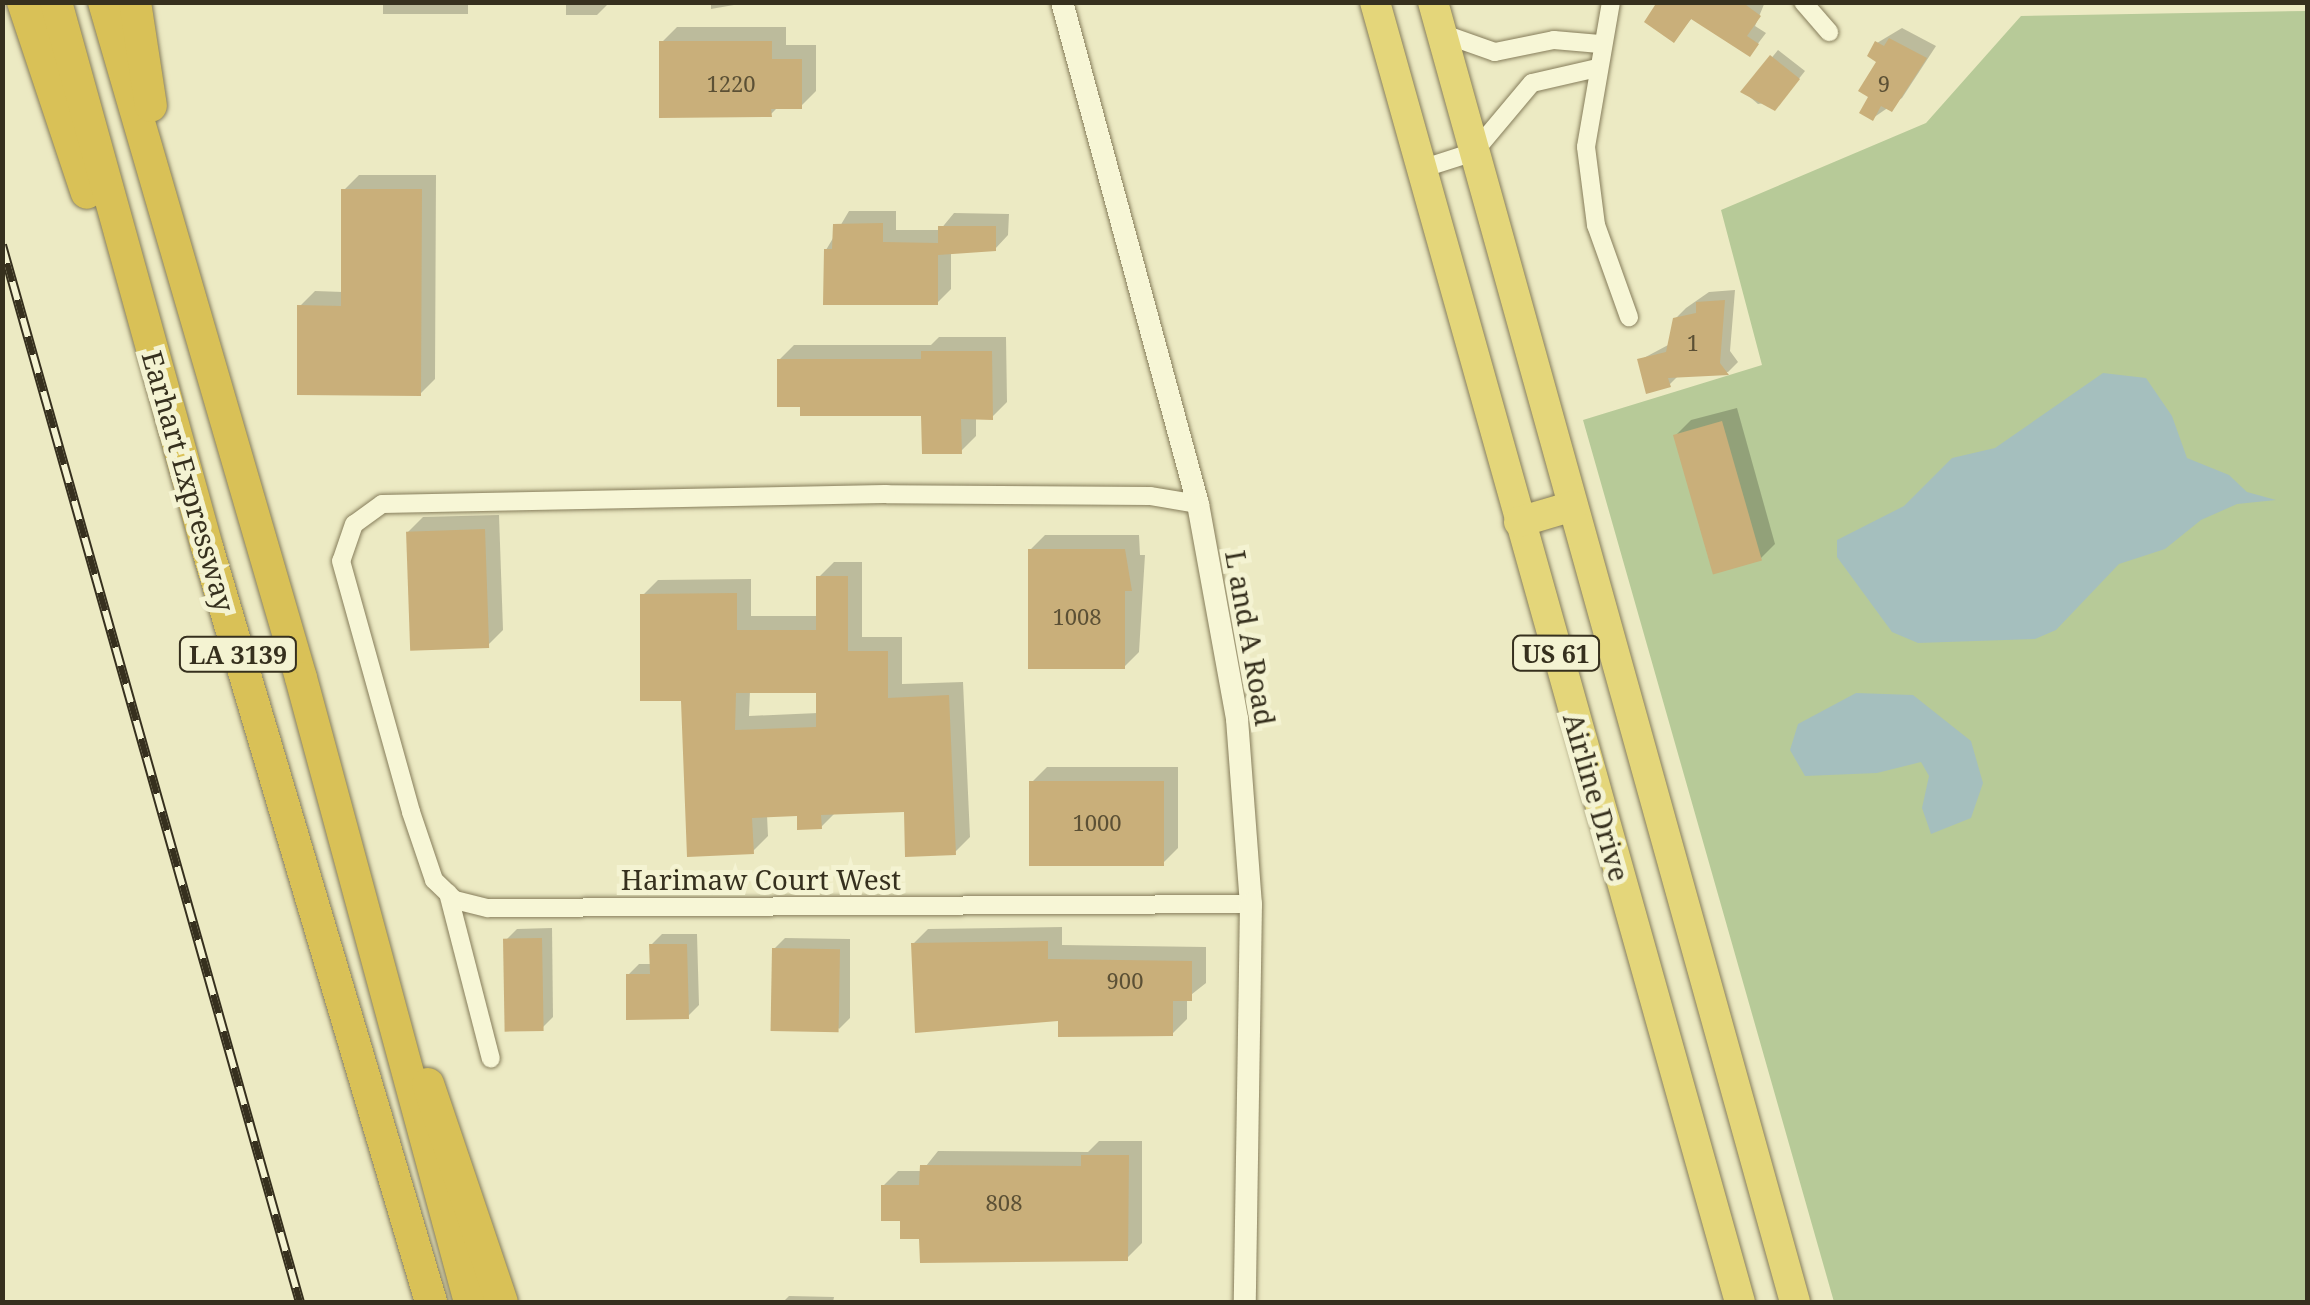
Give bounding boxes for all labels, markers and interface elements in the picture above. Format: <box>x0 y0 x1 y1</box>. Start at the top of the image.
house number: 1220 <box>706 71 756 97</box>
house number: 9 <box>1878 71 1890 97</box>
house number: 1 <box>1687 330 1699 356</box>
street label: Earhart Expressway <box>136 347 242 615</box>
street label: L and A Road <box>1219 548 1283 728</box>
house number: 1008 <box>1052 604 1102 630</box>
road number: US 61 <box>1511 633 1601 673</box>
road number: LA 3139 <box>178 634 298 674</box>
street label: Airline Drive <box>1557 709 1637 885</box>
house number: 1000 <box>1072 810 1122 836</box>
street label: Harimaw Court West <box>621 862 901 896</box>
house number: 900 <box>1107 968 1143 994</box>
house number: 808 <box>986 1190 1022 1216</box>

